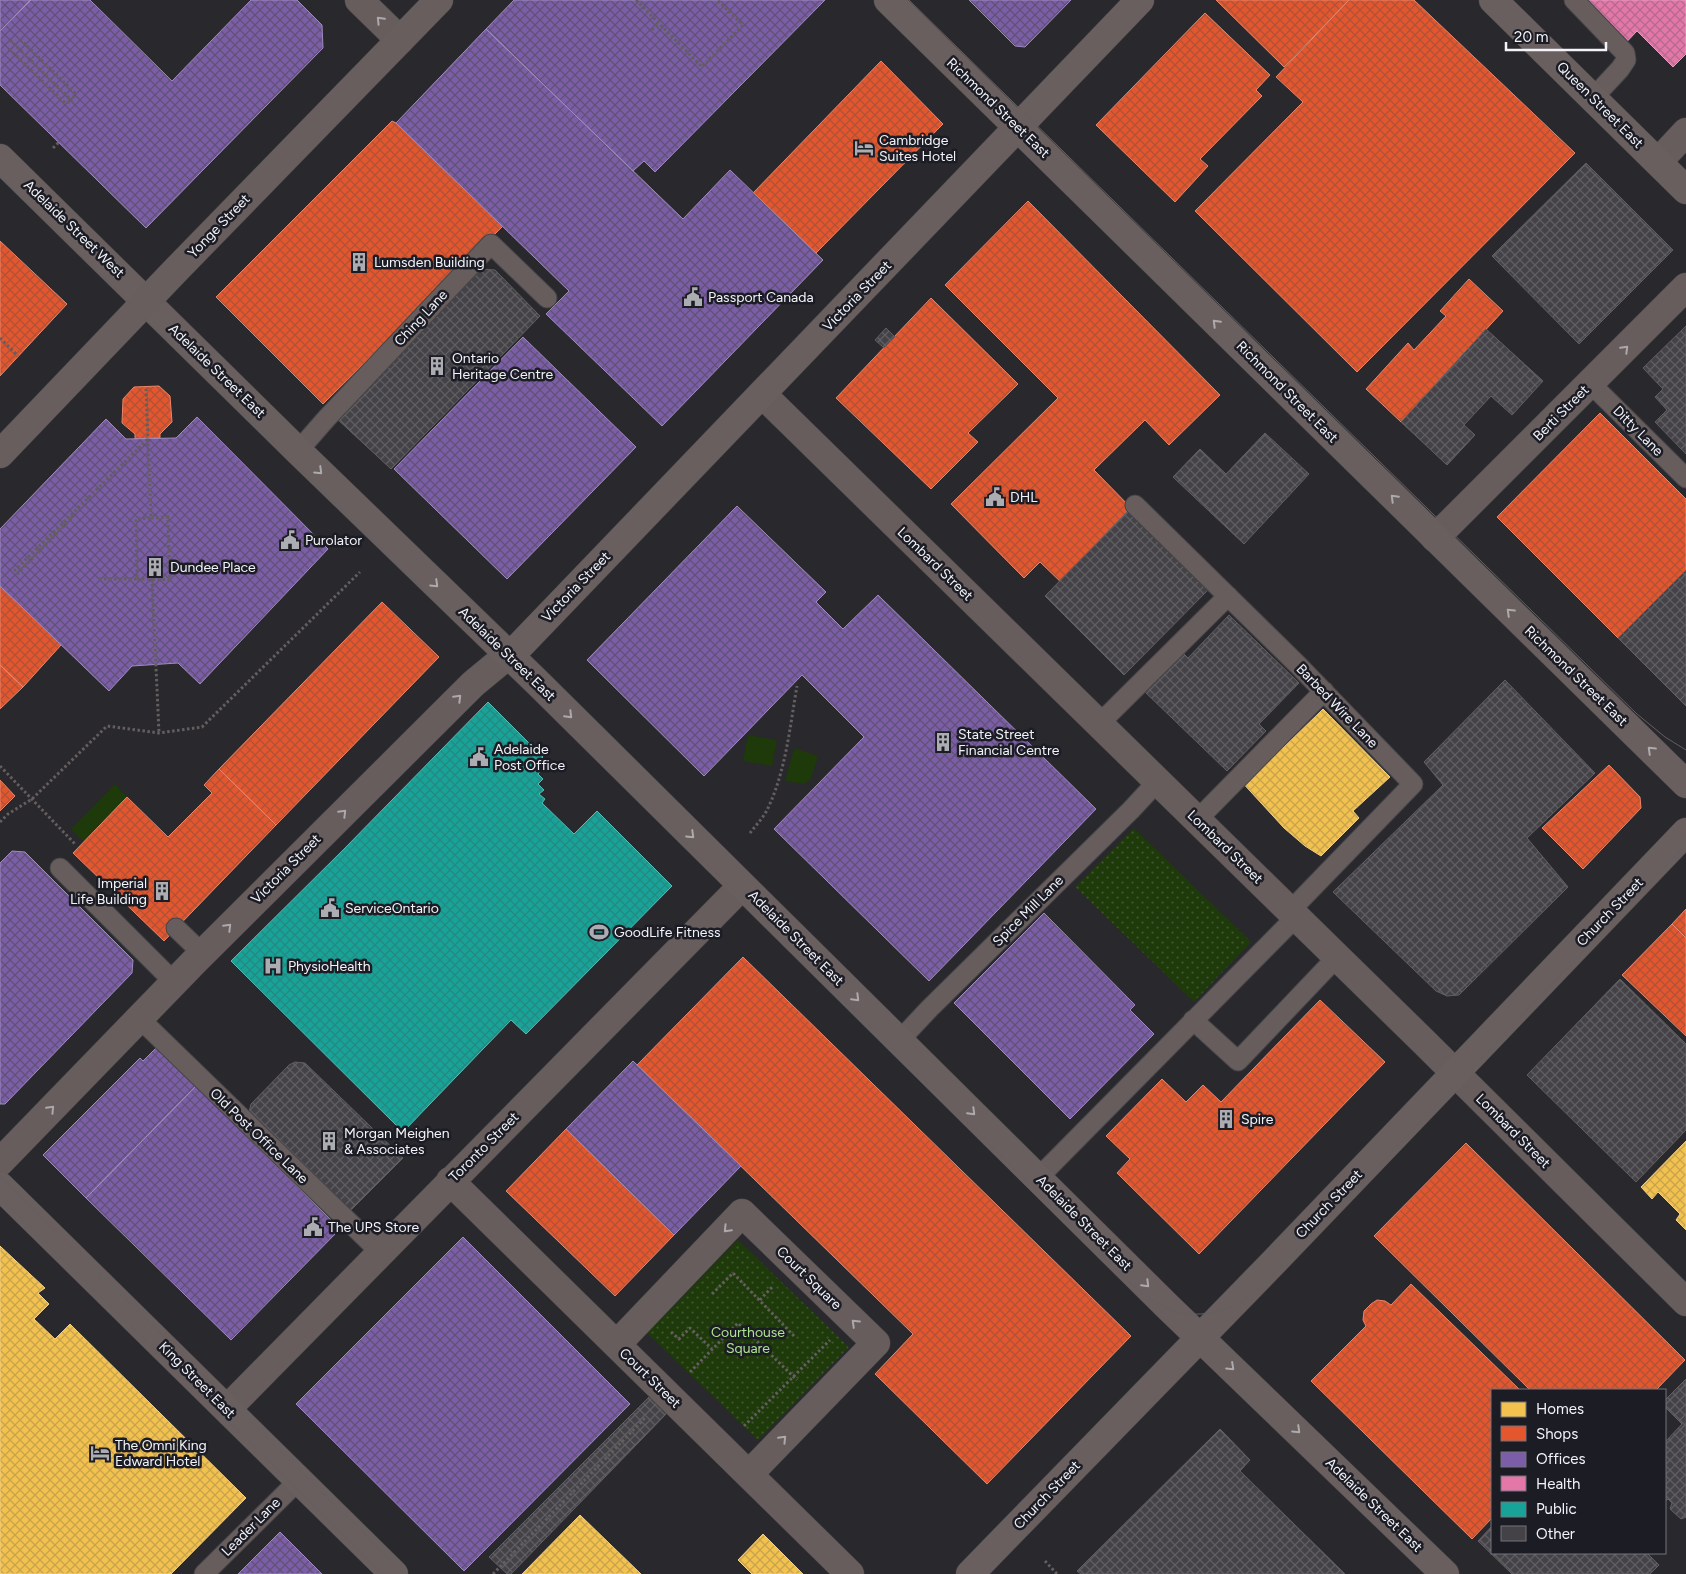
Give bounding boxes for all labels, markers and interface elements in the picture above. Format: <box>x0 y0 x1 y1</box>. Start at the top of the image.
one-way arrow <box>377 17 386 26</box>
scale bar <box>1506 20 1606 52</box>
text: 20 m <box>1514 28 1548 46</box>
street label: Richmond Street East <box>943 54 1053 162</box>
street label: Queen Street East <box>1553 58 1647 152</box>
place label: Cambridge Suites Hotel <box>879 132 956 165</box>
hotel icon: Cambridge Suites Hotel <box>853 137 875 159</box>
street label: Adelaide Street West <box>20 177 128 281</box>
street label: Yonge Street <box>184 191 254 261</box>
building icon: Lumsden Building <box>348 251 370 273</box>
place label: Lumsden Building <box>374 254 485 271</box>
street label: Victoria Street <box>819 257 895 335</box>
street label: Ching Lane <box>391 286 452 350</box>
public building icon: Passport Canada <box>682 286 704 308</box>
place label: Passport Canada <box>708 289 814 306</box>
one-way arrow <box>1213 319 1222 328</box>
street label: Adelaide Street East <box>165 320 269 422</box>
street label: Richmond Street East <box>1233 338 1341 446</box>
one-way arrow <box>1619 345 1628 354</box>
place label: Ontario Heritage Centre <box>452 350 553 383</box>
building icon: Ontario Heritage Centre <box>426 355 448 377</box>
street label: Berti Street <box>1529 381 1593 445</box>
street label: Ditty Lane <box>1609 402 1667 460</box>
one-way arrow <box>313 465 322 474</box>
public building icon: DHL <box>984 486 1006 508</box>
place label: DHL <box>1010 489 1038 506</box>
one-way arrow <box>1391 495 1400 504</box>
street label: Lombard Street <box>894 524 976 604</box>
public building icon: Purolator <box>279 529 301 551</box>
place label: Purolator <box>305 532 362 549</box>
street label: Victoria Street <box>538 548 614 626</box>
building icon: Dundee Place <box>144 556 166 578</box>
place label: Dundee Place <box>170 559 256 576</box>
one-way arrow <box>429 579 438 588</box>
street label: Adelaide Street East <box>455 603 559 705</box>
one-way arrow <box>1507 609 1516 618</box>
street label: Richmond Street East <box>1521 622 1631 730</box>
street label: Barbed Wire Lane <box>1293 660 1382 752</box>
one-way arrow <box>453 695 462 704</box>
one-way arrow <box>563 709 572 718</box>
place label: State Street Financial Centre <box>958 726 1060 759</box>
building icon: State Street Financial Centre <box>932 731 954 753</box>
place label: Adelaide Post Office <box>494 741 565 774</box>
public building icon: Adelaide Post Office <box>468 746 490 768</box>
one-way arrow <box>1648 747 1657 756</box>
street label: Lombard Street <box>1184 807 1266 887</box>
one-way arrow <box>338 809 347 818</box>
one-way arrow <box>685 829 694 838</box>
street label: Victoria Street <box>248 831 324 907</box>
street label: Spice Mill Lane <box>989 872 1067 950</box>
street label: Church Street <box>1573 874 1647 950</box>
place label: Imperial Life Building <box>70 875 147 908</box>
building icon: Imperial Life Building <box>151 880 173 902</box>
street label: Adelaide Street East <box>745 887 847 989</box>
public building icon: ServiceOntario <box>319 897 341 919</box>
place label: ServiceOntario <box>345 900 439 917</box>
sports icon: GoodLife Fitness <box>588 921 610 943</box>
one-way arrow <box>223 924 232 933</box>
place label: GoodLife Fitness <box>614 924 720 941</box>
hospital icon: PhysioHealth <box>262 955 284 977</box>
place label: PhysioHealth <box>288 958 371 975</box>
one-way arrow <box>850 992 859 1001</box>
street label: Old Post Office Lane <box>206 1085 312 1187</box>
street label: Lombard Street <box>1472 1090 1554 1172</box>
one-way arrow <box>45 1105 54 1114</box>
one-way arrow <box>966 1107 975 1116</box>
building icon: Spire <box>1215 1108 1237 1130</box>
street label: Toronto Street <box>446 1109 522 1185</box>
place label: Spire <box>1241 1111 1274 1128</box>
place label: Morgan Meighen & Associates <box>344 1125 450 1158</box>
building icon: Morgan Meighen & Associates <box>318 1130 340 1152</box>
street label: Church Street <box>1292 1166 1366 1242</box>
street label: Adelaide Street East <box>1033 1172 1135 1274</box>
public building icon: The UPS Store <box>302 1216 324 1238</box>
place label: The UPS Store <box>328 1219 419 1236</box>
one-way arrow <box>724 1224 733 1233</box>
street label: Court Square <box>773 1243 845 1313</box>
one-way arrow <box>1140 1279 1149 1288</box>
one-way arrow <box>852 1320 861 1329</box>
park label: Courthouse Square <box>711 1324 785 1357</box>
street label: King Street East <box>155 1338 239 1422</box>
street label: Court Street <box>616 1345 684 1411</box>
one-way arrow <box>1226 1361 1235 1370</box>
legend <box>1491 1389 1666 1554</box>
text: Homes <box>1536 1400 1584 1418</box>
one-way arrow <box>1291 1424 1300 1433</box>
text: Shops <box>1536 1425 1578 1443</box>
one-way arrow <box>777 1436 786 1445</box>
place label: The Omni King Edward Hotel <box>115 1437 207 1470</box>
hotel icon: The Omni King Edward Hotel <box>89 1442 111 1464</box>
text: Offices <box>1536 1450 1586 1468</box>
street label: Adelaide Street East <box>1322 1454 1426 1556</box>
street label: Church Street <box>1010 1457 1084 1533</box>
text: Health <box>1536 1475 1580 1493</box>
street label: Leader Lane <box>218 1494 284 1560</box>
text: Public <box>1536 1500 1577 1518</box>
text: Other <box>1536 1525 1575 1543</box>

